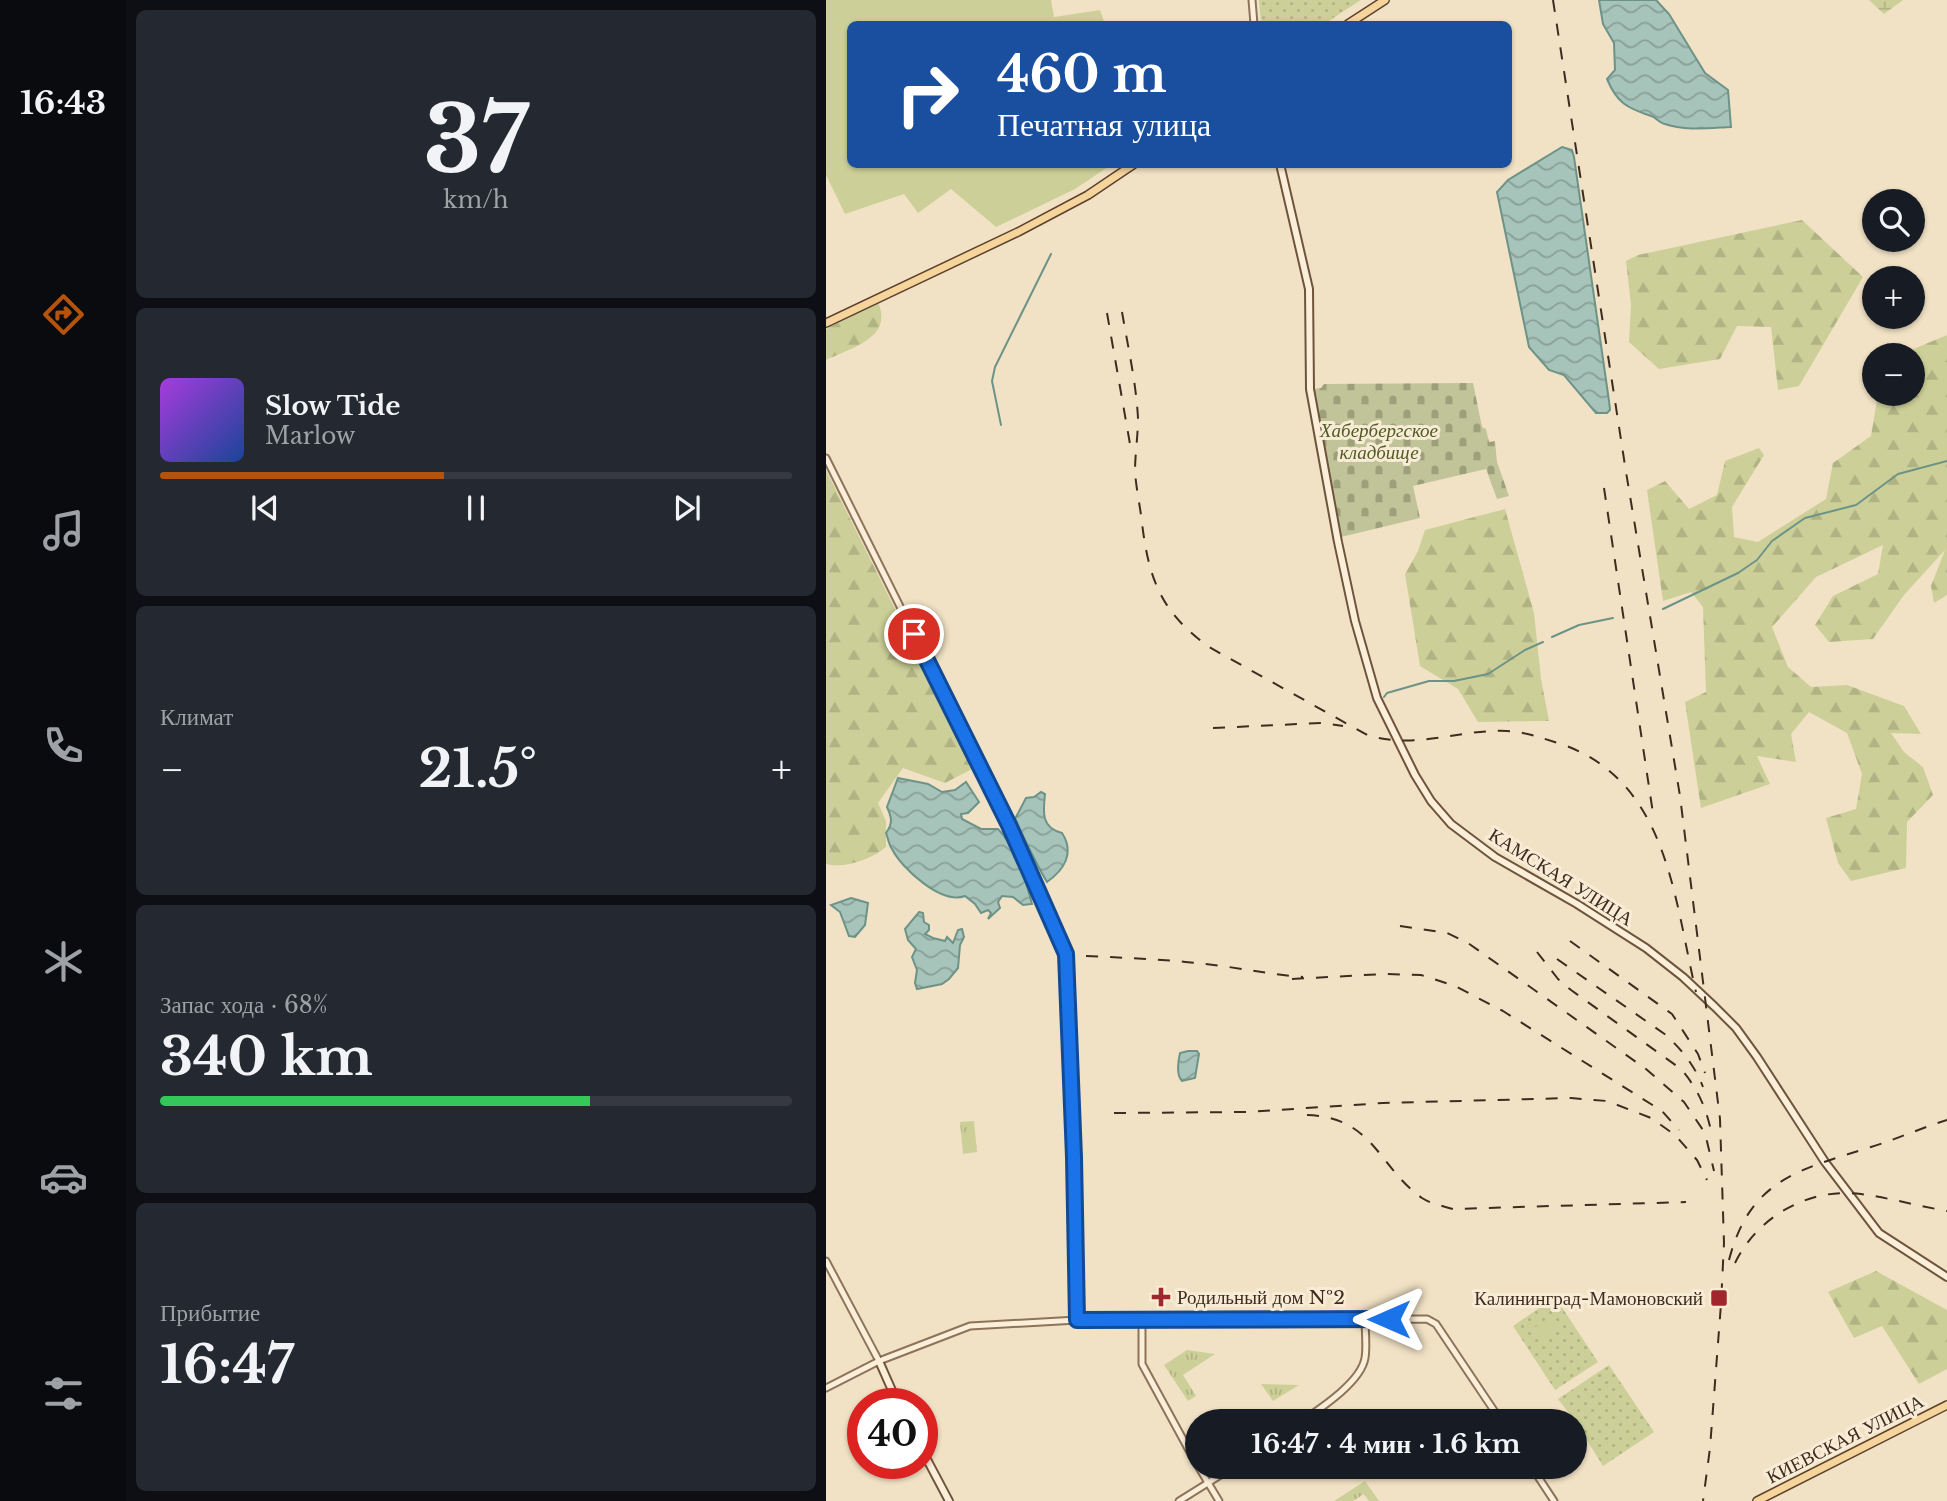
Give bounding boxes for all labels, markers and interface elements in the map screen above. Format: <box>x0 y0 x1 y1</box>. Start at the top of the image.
text: 460 m <box>997 44 1167 105</box>
icon: right <box>882 49 973 140</box>
text: 16:43 <box>20 83 106 123</box>
text: 37 <box>424 84 528 197</box>
text: Печатная улица <box>997 105 1211 145</box>
text: km/h <box>443 186 509 214</box>
map controls <box>1862 189 1925 406</box>
button: search <box>1862 189 1925 252</box>
button: + <box>1862 266 1925 329</box>
icon: directions <box>39 290 88 339</box>
button: − <box>1862 343 1925 406</box>
text: Slow Tide <box>265 390 401 422</box>
park label: Хабербергское кладбище <box>1319 419 1438 464</box>
text: Marlow <box>265 422 355 450</box>
icon: previous <box>246 489 284 527</box>
icon: pause <box>457 489 495 527</box>
icon: next <box>668 489 706 527</box>
icon: music <box>39 506 88 555</box>
pin <box>884 604 944 664</box>
icon: arrive <box>895 615 933 653</box>
text: Климат <box>160 703 233 731</box>
icon: phone <box>39 721 88 770</box>
text: 21.5° <box>418 737 537 801</box>
text: − <box>160 746 184 793</box>
text: + <box>771 746 792 793</box>
street label: КАМСКАЯ УЛИЦА <box>1485 823 1638 931</box>
icon: climate <box>39 937 88 986</box>
text: Запас хода · 68% <box>160 991 328 1019</box>
text: 340 km <box>160 1025 373 1089</box>
icon: car <box>39 1153 88 1202</box>
position arrow <box>1352 1282 1426 1356</box>
place label: Родильный дом №2 <box>1177 1286 1345 1309</box>
marker: Родильный дом №2 <box>1151 1287 1171 1307</box>
place label: Калининград-Мамоновский <box>1474 1287 1703 1310</box>
marker: Калининград-Мамоновский <box>1709 1288 1729 1308</box>
text: Прибытие <box>160 1299 260 1327</box>
text: 16:47 <box>160 1333 294 1397</box>
icon: filters <box>39 1369 88 1418</box>
speed limit sign: 40 <box>847 1388 938 1479</box>
street label: КИЕВСКАЯ УЛИЦА <box>1763 1389 1928 1489</box>
text: 16:47 · 4 мин · 1.6 km <box>1251 1428 1521 1460</box>

